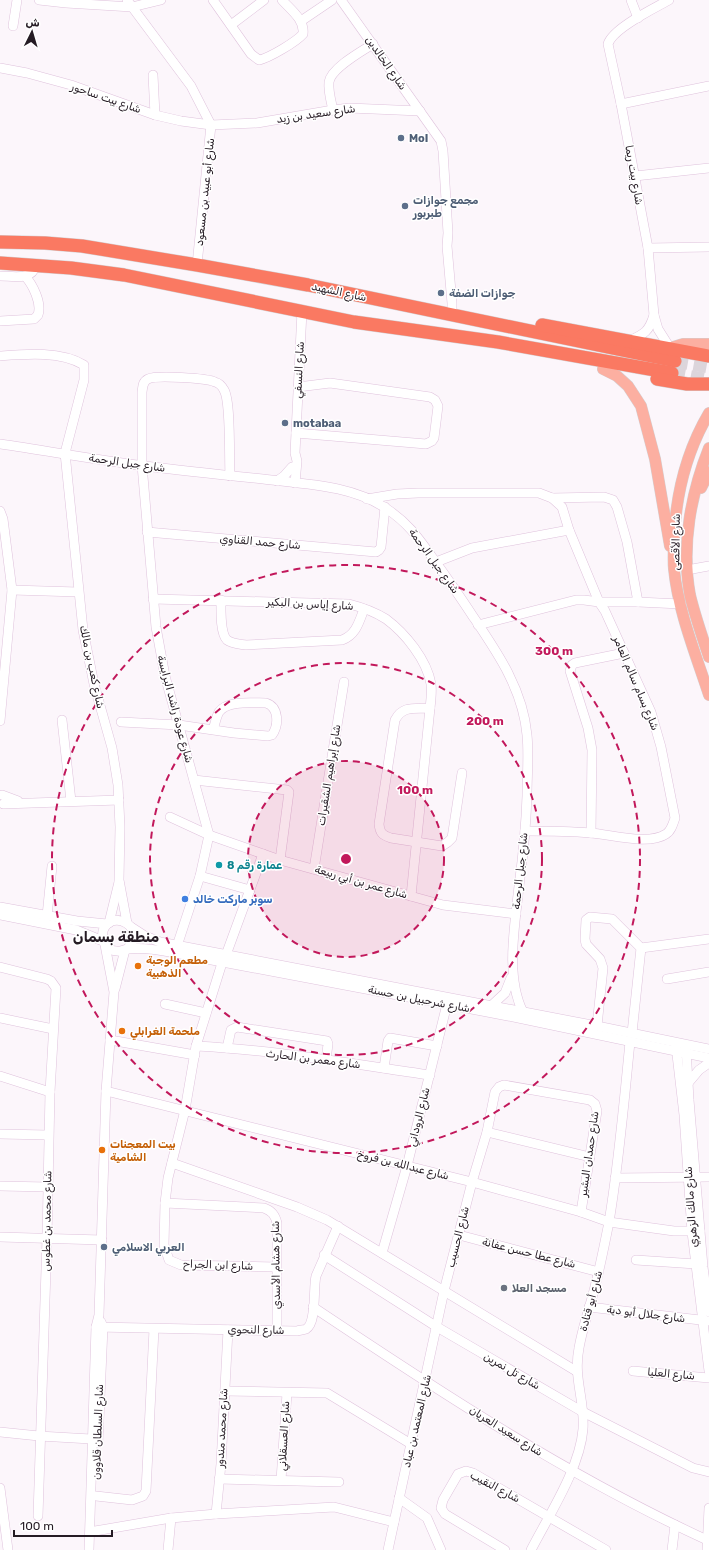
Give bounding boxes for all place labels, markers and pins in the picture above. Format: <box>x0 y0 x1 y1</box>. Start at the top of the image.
place label: MoI <box>409 132 428 145</box>
marker: MoI <box>396 133 406 143</box>
place label: مجمع جوازات طبربور <box>412 194 479 220</box>
marker: مجمع جوازات طبربور <box>400 201 410 211</box>
place label: جوازات الضفة <box>449 287 516 300</box>
marker: جوازات الضفة <box>436 288 446 298</box>
place label: motabaa <box>293 417 341 430</box>
marker: motabaa <box>280 418 290 428</box>
centre of rings <box>339 852 353 866</box>
place label: عمارة رقم 8 <box>227 859 282 873</box>
marker: عمارة رقم 8 <box>214 860 224 870</box>
place label: سوبر ماركت خالد <box>193 893 273 906</box>
marker: سوبر ماركت خالد <box>180 894 190 904</box>
place label: مطعم الوجبة الذهبية <box>146 954 208 980</box>
marker: مطعم الوجبة الذهبية <box>133 961 143 971</box>
place label: ملحمة الغرابلي <box>130 1025 200 1040</box>
marker: ملحمة الغرابلي <box>117 1026 127 1036</box>
place label: بيت المعجنات الشامية <box>110 1138 176 1164</box>
marker: بيت المعجنات الشامية <box>97 1145 107 1155</box>
place label: العربي الاسلامي <box>112 1241 185 1256</box>
marker: العربي الاسلامي <box>99 1242 109 1252</box>
place label: مسجد العلا <box>512 1282 567 1295</box>
marker: مسجد العلا <box>499 1283 509 1293</box>

